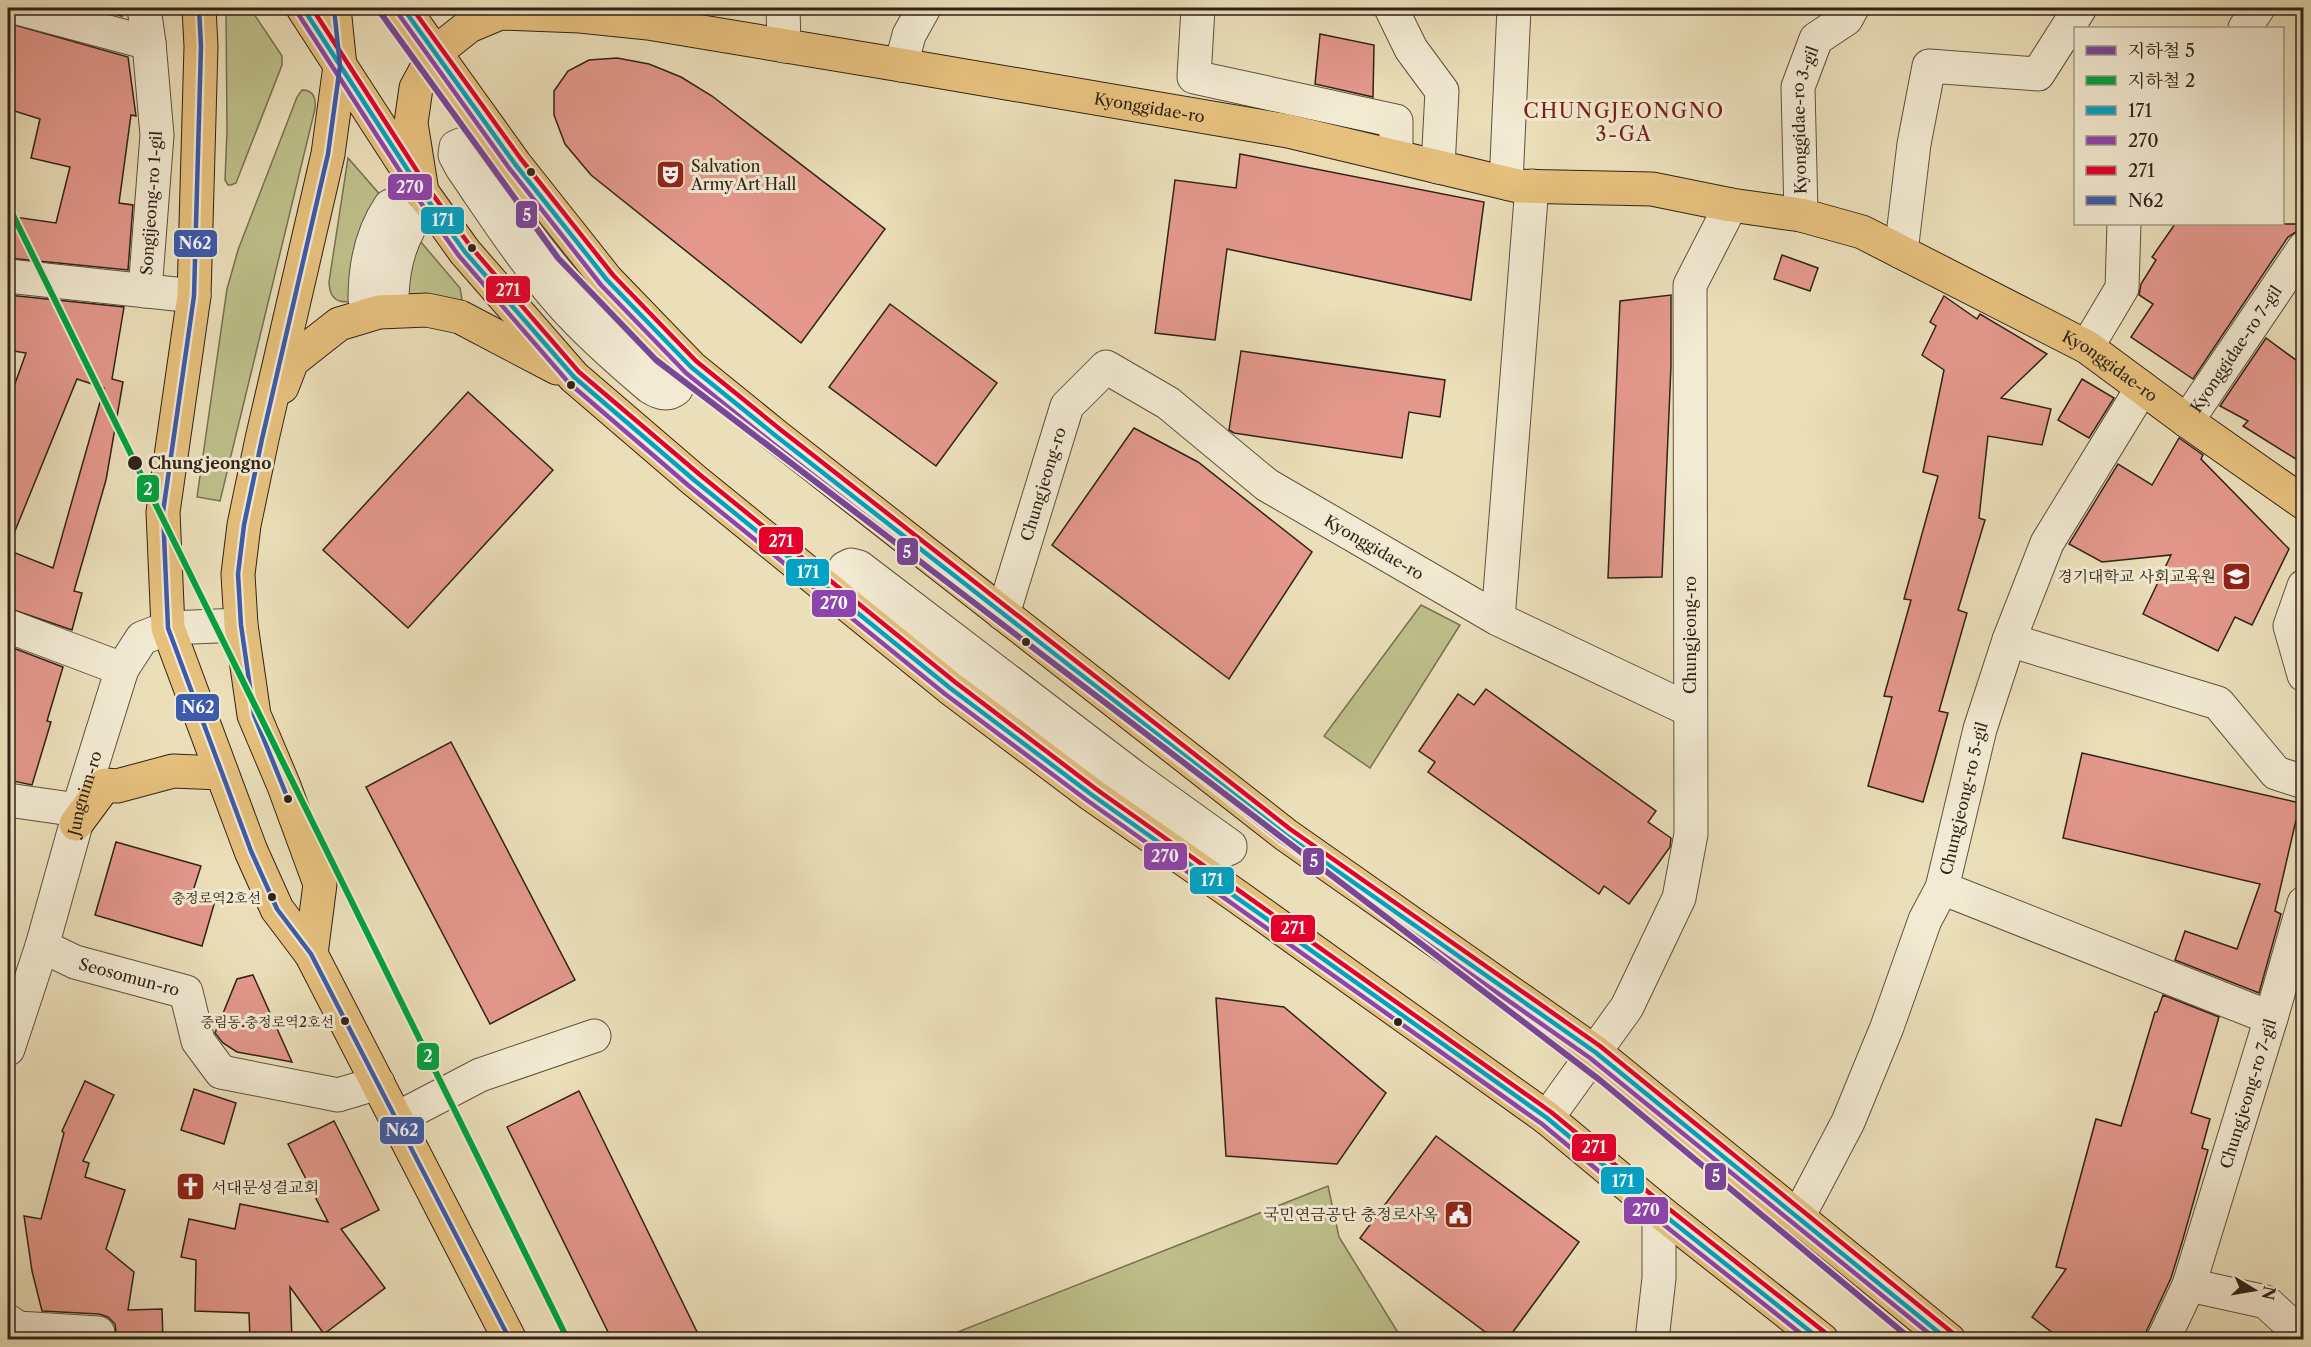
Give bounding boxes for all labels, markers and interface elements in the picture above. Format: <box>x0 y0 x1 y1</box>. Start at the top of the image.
legend <box>2074 27 2284 225</box>
text: 지하철 5 <box>2128 40 2195 62</box>
street label: Kyonggidae-ro 3-gil <box>1788 43 1823 194</box>
text: 지하철 2 <box>2128 70 2195 92</box>
street label: Kyonggidae-ro <box>1093 88 1206 127</box>
district label: CHUNGJEONGNO 3-GA <box>1523 99 1725 146</box>
text: 171 <box>2128 100 2152 122</box>
street label: Songijeong-ro 1-gil <box>136 130 166 276</box>
text: 270 <box>2128 130 2159 152</box>
place label: Salvation Army Art Hall <box>690 156 796 194</box>
theatre icon: Salvation Army Art Hall <box>654 159 686 191</box>
text: 271 <box>2128 160 2155 182</box>
unlabelled marker <box>525 166 537 178</box>
line badge: 270 <box>387 173 433 201</box>
text: 270 <box>396 177 424 197</box>
text: N62 <box>2128 190 2164 212</box>
line badge: 5 <box>515 200 538 229</box>
text: 5 <box>523 205 532 225</box>
line badge: 171 <box>420 206 465 235</box>
text: 171 <box>432 210 455 230</box>
line badge: N62 <box>173 229 218 258</box>
text: N62 <box>179 233 211 253</box>
unlabelled marker <box>466 242 478 254</box>
line badge: 271 <box>485 275 531 304</box>
text: 271 <box>496 280 521 300</box>
street label: Kyonggidae-ro 7-gil <box>2186 281 2286 416</box>
street label: Kyonggidae-ro <box>2059 326 2162 406</box>
unlabelled marker <box>565 379 577 391</box>
street label: Chungjeong-ro <box>1016 424 1070 543</box>
place label: Chungjeongno <box>148 453 271 473</box>
marker: Chungjeongno <box>126 454 144 472</box>
line badge: 2 <box>136 474 160 503</box>
text: 2 <box>143 479 153 499</box>
street label: Kyonggidae-ro <box>1321 510 1428 584</box>
line badge: 271 <box>758 526 804 555</box>
text: 271 <box>769 531 794 551</box>
line badge: 5 <box>896 537 919 566</box>
text: 5 <box>903 542 912 562</box>
line badge: 171 <box>785 558 830 587</box>
school or university icon: 경기대학교 사회교육원 <box>2221 560 2253 592</box>
text: 171 <box>797 562 820 582</box>
place label: 경기대학교 사회교육원 <box>2057 566 2216 586</box>
street label: Chungjeong-ro <box>1680 576 1700 694</box>
line badge: 270 <box>811 589 857 618</box>
text: 270 <box>820 593 848 613</box>
unlabelled marker <box>1020 636 1032 648</box>
line badge: N62 <box>175 693 220 722</box>
text: N62 <box>182 697 214 717</box>
street label: Chungjeong-ro 5-gil <box>1935 719 1992 877</box>
street label: Jungnim-ro <box>62 748 106 841</box>
unlabelled marker <box>282 793 294 805</box>
line badge: 270 <box>1143 842 1188 871</box>
text: 270 <box>1151 846 1179 866</box>
line badge: 5 <box>1302 847 1325 876</box>
text: 5 <box>1310 851 1319 871</box>
line badge: 171 <box>1189 866 1235 895</box>
text: 171 <box>1201 870 1224 890</box>
place label: 충정로역2호선 <box>172 889 261 907</box>
marker: 충정로역2호선 <box>266 891 278 903</box>
line badge: 271 <box>1270 914 1316 943</box>
text: 271 <box>1281 918 1306 938</box>
street label: Seosomun-ro <box>77 954 182 1000</box>
place label: 중림동.충정로역2호선 <box>201 1013 334 1031</box>
marker: 중림동.충정로역2호선 <box>339 1015 351 1027</box>
unlabelled marker <box>1392 1016 1404 1028</box>
street label: Chungjeong-ro 7-gil <box>2215 1016 2280 1171</box>
line badge: 2 <box>416 1042 440 1071</box>
text: 2 <box>423 1046 433 1066</box>
line badge: N62 <box>379 1116 425 1145</box>
text: N62 <box>386 1120 418 1140</box>
line badge: 271 <box>1571 1133 1617 1162</box>
text: 271 <box>1582 1137 1607 1157</box>
line badge: 5 <box>1704 1162 1727 1191</box>
line badge: 171 <box>1600 1166 1645 1195</box>
text: 5 <box>1712 1166 1721 1186</box>
church icon: 서대문성결교회 <box>174 1171 206 1203</box>
text: 171 <box>1612 1171 1635 1191</box>
place label: 서대문성결교회 <box>211 1177 319 1197</box>
line badge: 270 <box>1623 1196 1669 1225</box>
public building icon: 국민연금공단 충정로사옥 <box>1443 1198 1475 1230</box>
text: 270 <box>1632 1200 1660 1220</box>
place label: 국민연금공단 충정로사옥 <box>1264 1204 1439 1224</box>
north arrow <box>2224 1260 2284 1320</box>
text: N <box>2258 1284 2280 1302</box>

